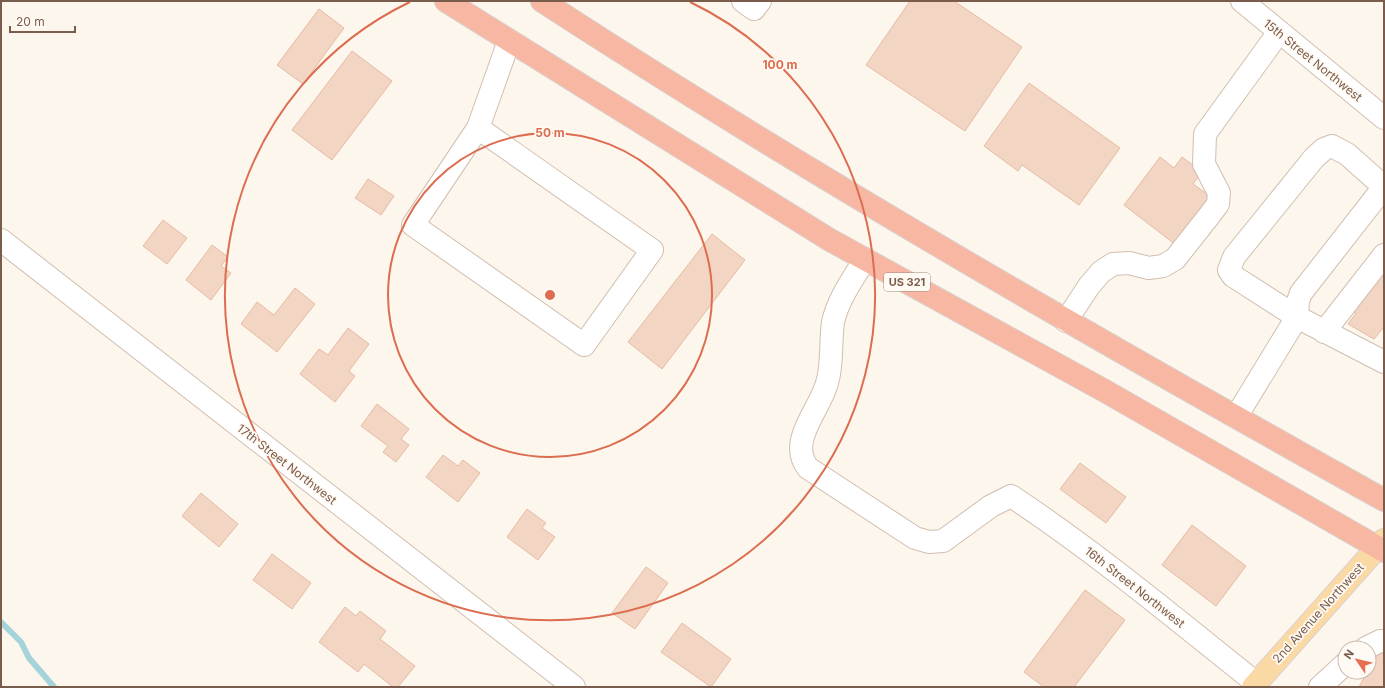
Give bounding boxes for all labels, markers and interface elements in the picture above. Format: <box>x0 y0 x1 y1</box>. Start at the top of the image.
scale bar <box>10 8 75 34</box>
text: 20 m <box>16 14 45 29</box>
street label: 15th Street Northwest <box>1261 16 1365 104</box>
text: 100 m <box>762 57 798 72</box>
text: 50 m <box>535 125 565 140</box>
road number: US 321 <box>884 273 930 291</box>
centre of rings <box>543 288 557 302</box>
street label: 17th Street Northwest <box>234 420 340 508</box>
street label: 16th Street Northwest <box>1082 543 1188 631</box>
street label: 2nd Avenue Northwest <box>1269 560 1367 666</box>
north arrow <box>1337 640 1377 680</box>

